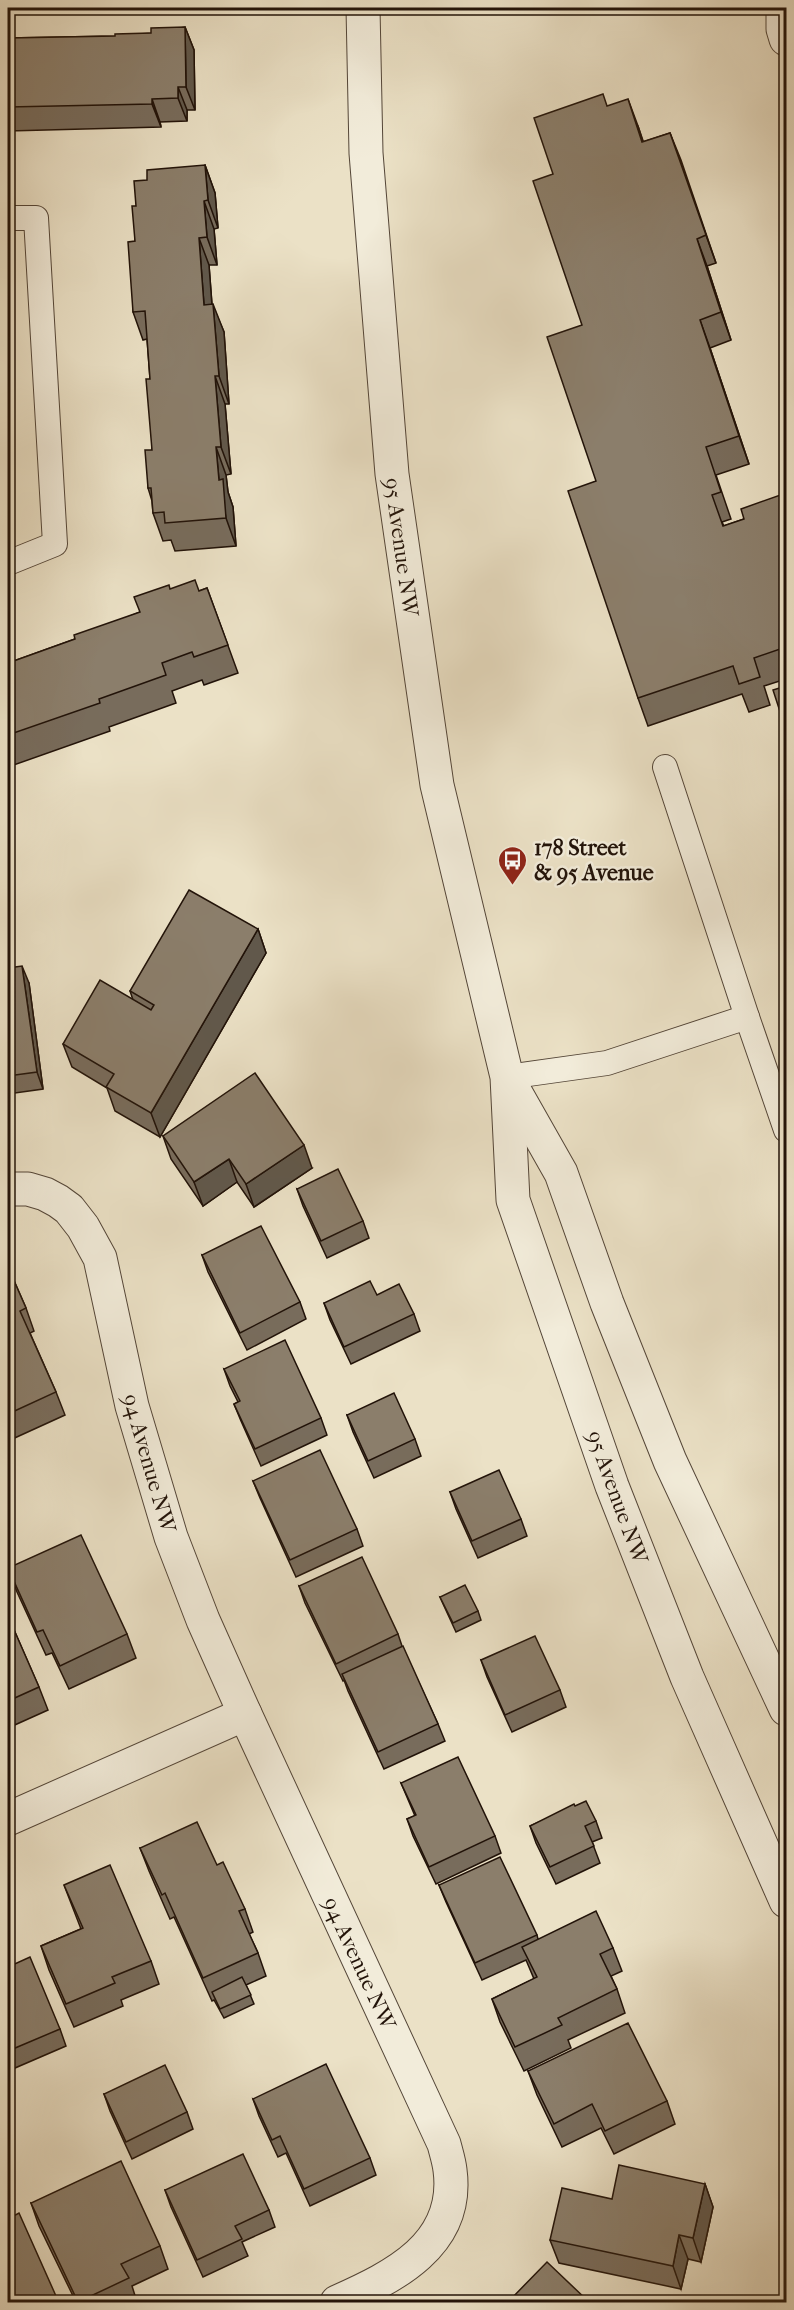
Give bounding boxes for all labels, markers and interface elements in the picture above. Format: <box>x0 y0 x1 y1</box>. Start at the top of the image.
street label: 95 Avenue NW <box>378 476 424 620</box>
place label: 178 Street & 95 Avenue <box>534 835 654 886</box>
bus stop icon: 178 Street & 95 Avenue <box>497 844 529 886</box>
street label: 94 Avenue NW <box>117 1391 182 1537</box>
street label: 95 Avenue NW <box>581 1427 654 1569</box>
street label: 94 Avenue NW <box>317 1893 402 2035</box>

